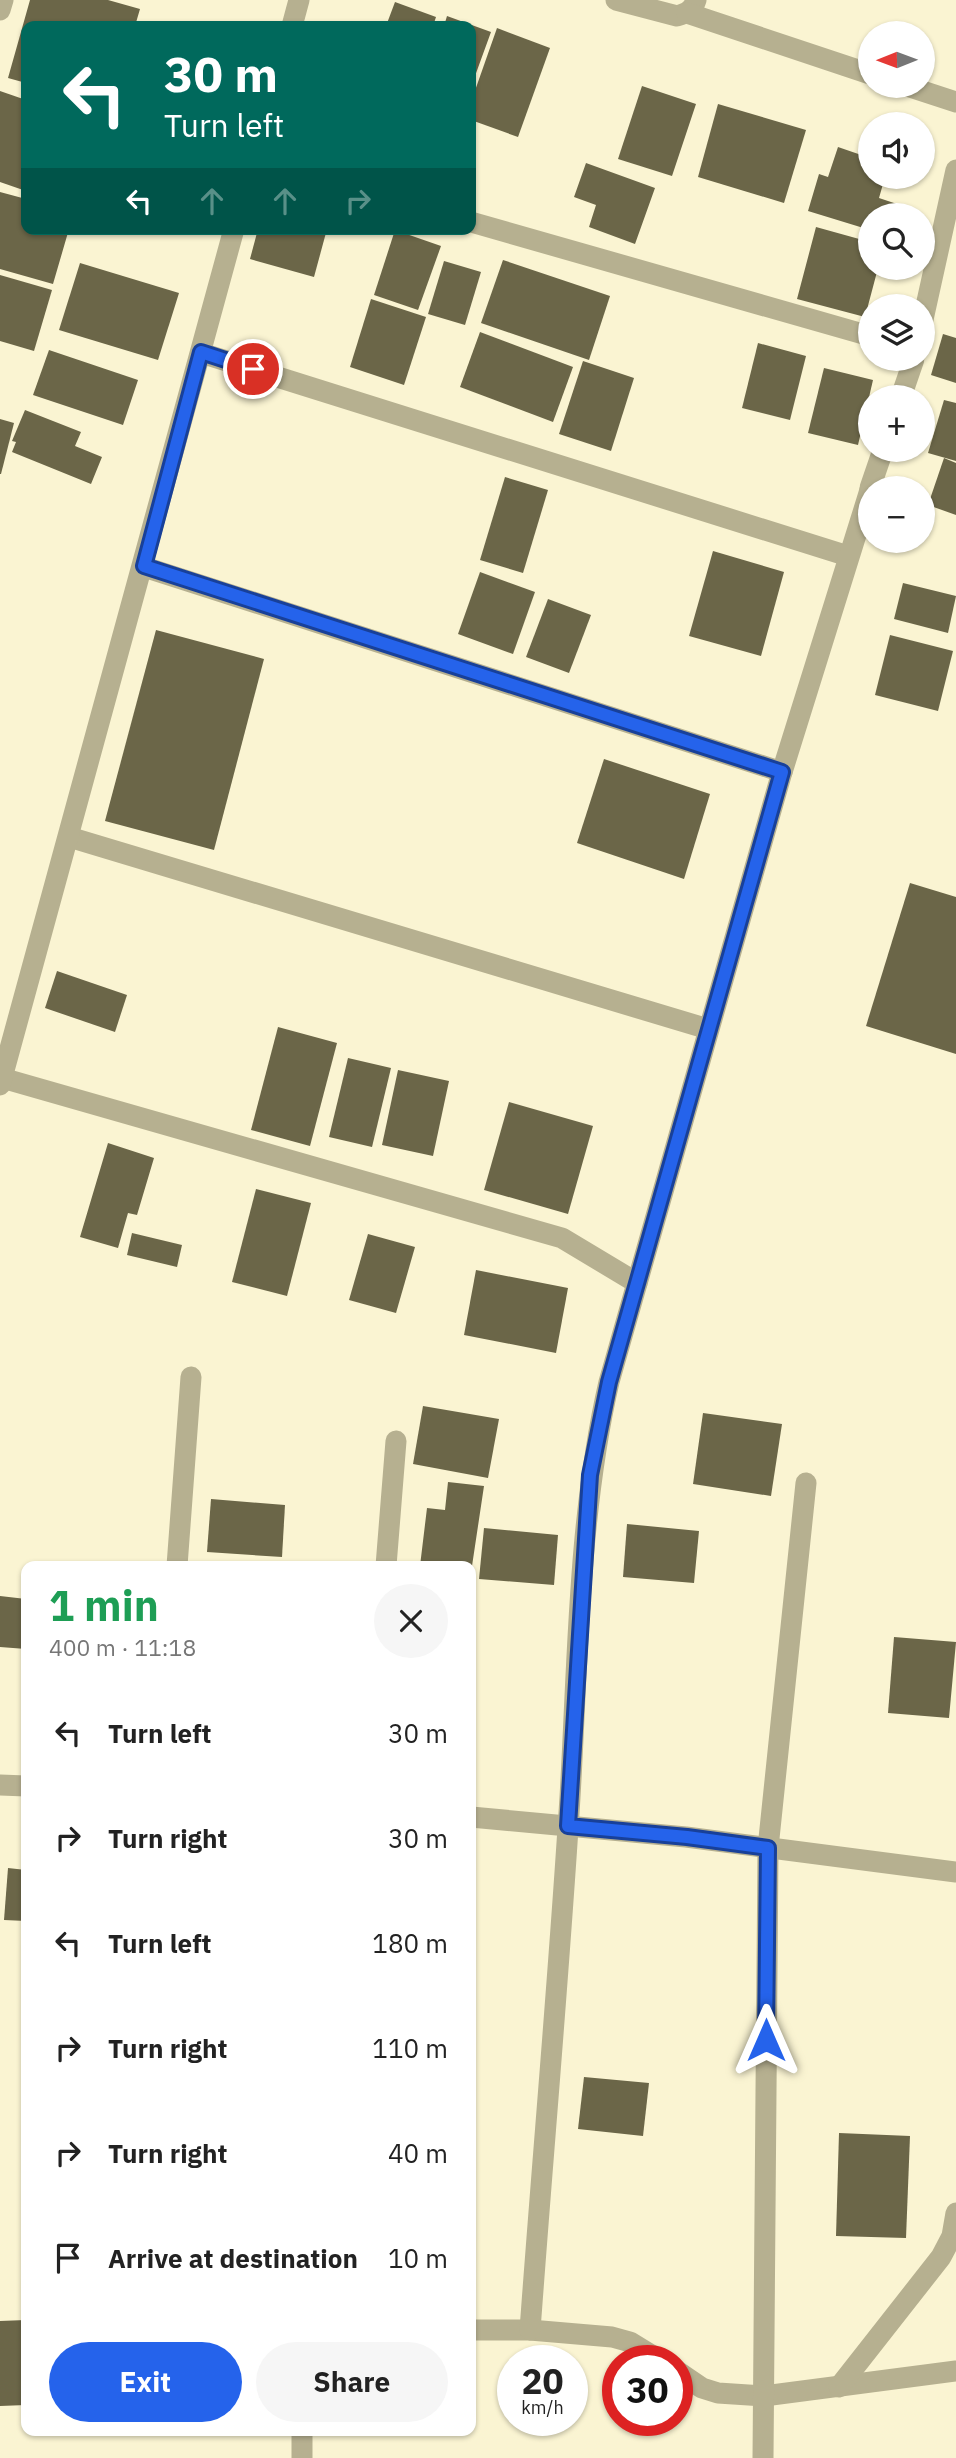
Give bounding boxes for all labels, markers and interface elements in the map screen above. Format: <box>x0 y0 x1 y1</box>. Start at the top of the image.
north arrow <box>858 21 934 98</box>
map controls <box>858 21 935 553</box>
text: 30 m <box>164 42 278 105</box>
icon: left <box>49 49 140 140</box>
text: Turn left <box>164 104 284 146</box>
button: sound <box>858 112 935 189</box>
icon: left <box>120 182 158 220</box>
icon: ahead <box>193 182 231 220</box>
icon: ahead <box>266 182 304 220</box>
icon: right <box>339 182 377 220</box>
button: search <box>858 203 935 280</box>
button: layers <box>858 294 935 371</box>
pin <box>223 339 283 399</box>
icon: arrive <box>234 350 272 388</box>
button: + <box>858 385 935 462</box>
button: − <box>858 476 935 553</box>
text: 1 min <box>49 1578 159 1633</box>
button: close <box>374 1584 448 1658</box>
text: 400 m · 11:18 <box>49 1632 196 1662</box>
icon: left <box>49 1714 87 1752</box>
text: Turn left <box>108 1716 211 1750</box>
text: 30 m <box>388 1716 448 1750</box>
icon: right <box>49 1819 87 1857</box>
text: Turn right <box>108 1821 227 1855</box>
text: 30 m <box>388 1821 448 1855</box>
icon: left <box>49 1924 87 1962</box>
text: Turn left <box>108 1926 211 1960</box>
text: 180 m <box>372 1926 448 1960</box>
position arrow <box>729 2003 803 2077</box>
icon: right <box>49 2029 87 2067</box>
text: Turn right <box>108 2031 227 2065</box>
text: 110 m <box>372 2031 448 2065</box>
icon: right <box>49 2134 87 2172</box>
text: Turn right <box>108 2136 227 2170</box>
text: 40 m <box>388 2136 448 2170</box>
icon: arrive <box>49 2239 87 2277</box>
text: Arrive at destination <box>108 2241 358 2275</box>
text: 10 m <box>388 2241 448 2275</box>
button: Exit <box>49 2342 242 2422</box>
button: Share <box>256 2342 448 2422</box>
speed limit sign: 30 <box>602 2345 693 2436</box>
text: 20 <box>521 2358 564 2404</box>
text: km/h <box>521 2396 564 2419</box>

